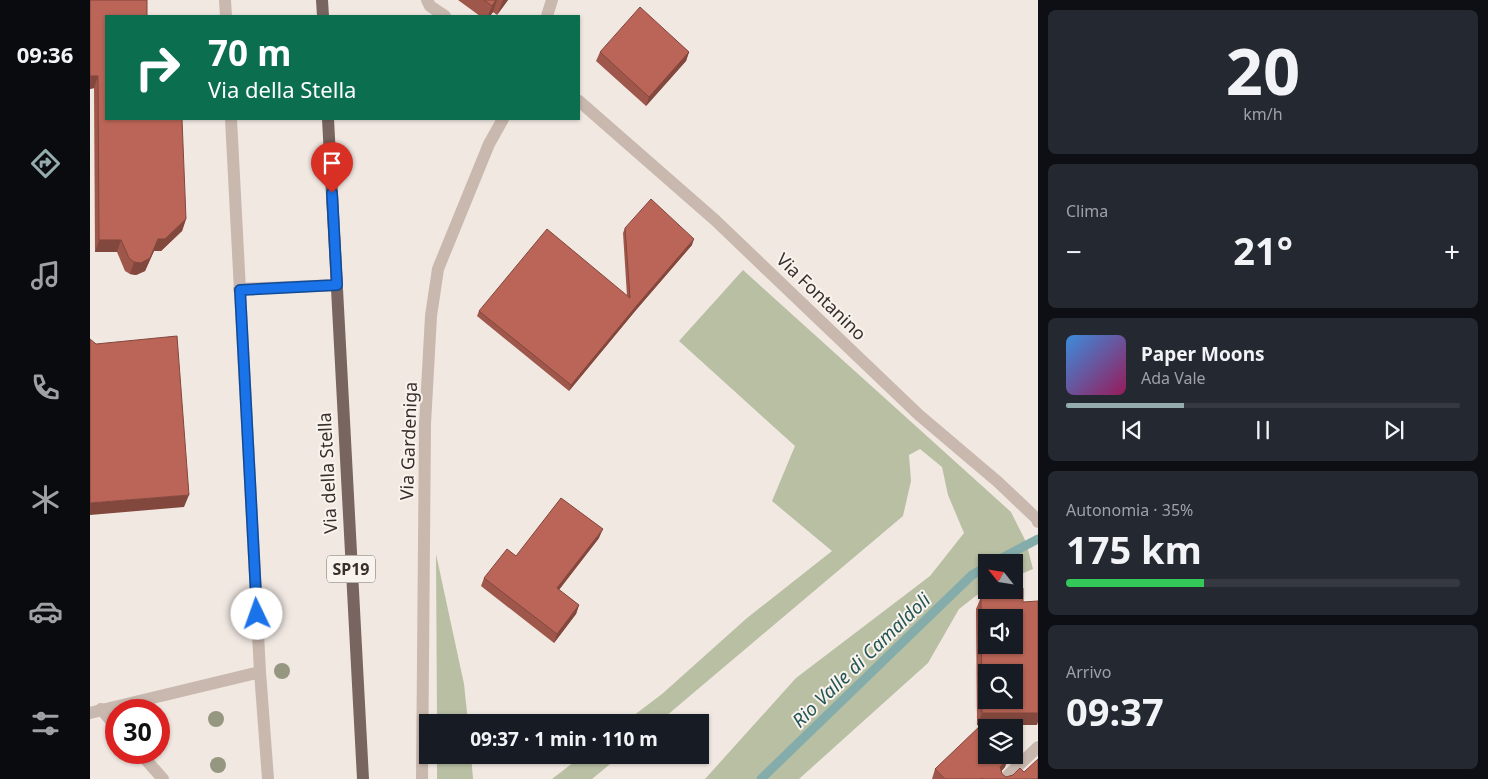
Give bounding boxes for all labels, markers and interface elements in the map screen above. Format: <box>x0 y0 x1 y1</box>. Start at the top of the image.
text: 20 <box>1226 26 1300 114</box>
text: 70 m <box>208 29 291 76</box>
icon: right <box>125 35 190 100</box>
text: 09:36 <box>17 39 73 69</box>
text: Via della Stella <box>208 74 356 104</box>
text: km/h <box>1243 103 1283 125</box>
pin <box>311 142 353 193</box>
icon: directions <box>28 146 63 181</box>
icon: arrive <box>318 149 346 177</box>
text: Clima <box>1066 200 1108 222</box>
text: 21° <box>1233 224 1293 276</box>
text: − <box>1066 232 1082 270</box>
text: + <box>1444 232 1460 270</box>
street label: Via Fontanino <box>772 247 872 345</box>
icon: music <box>28 258 63 293</box>
text: Paper Moons <box>1141 341 1265 367</box>
text: Ada Vale <box>1141 367 1206 389</box>
icon: phone <box>28 370 63 405</box>
street label: Via Gardeniga <box>394 381 422 501</box>
street label: Via della Stella <box>312 412 342 534</box>
icon: previous <box>1118 416 1146 444</box>
icon: pause <box>1249 416 1277 444</box>
icon: next <box>1380 416 1408 444</box>
icon: climate <box>28 482 63 517</box>
text: Autonomia · 35% <box>1066 499 1193 521</box>
text: 175 km <box>1066 523 1202 575</box>
north arrow <box>978 554 1022 599</box>
map controls <box>978 554 1023 764</box>
road number: SP19 <box>327 556 375 582</box>
water label: Rio Valle di Camaldoli <box>786 586 937 733</box>
position arrow <box>230 587 282 639</box>
icon: car <box>28 594 63 629</box>
button: sound <box>978 609 1023 654</box>
text: Arrivo <box>1066 661 1111 683</box>
button: search <box>978 664 1023 709</box>
text: 09:37 <box>1066 685 1164 737</box>
speed limit sign: 30 <box>105 699 170 764</box>
icon: filters <box>28 706 63 741</box>
button: layers <box>978 719 1023 764</box>
text: 09:37 · 1 min · 110 m <box>470 726 658 752</box>

